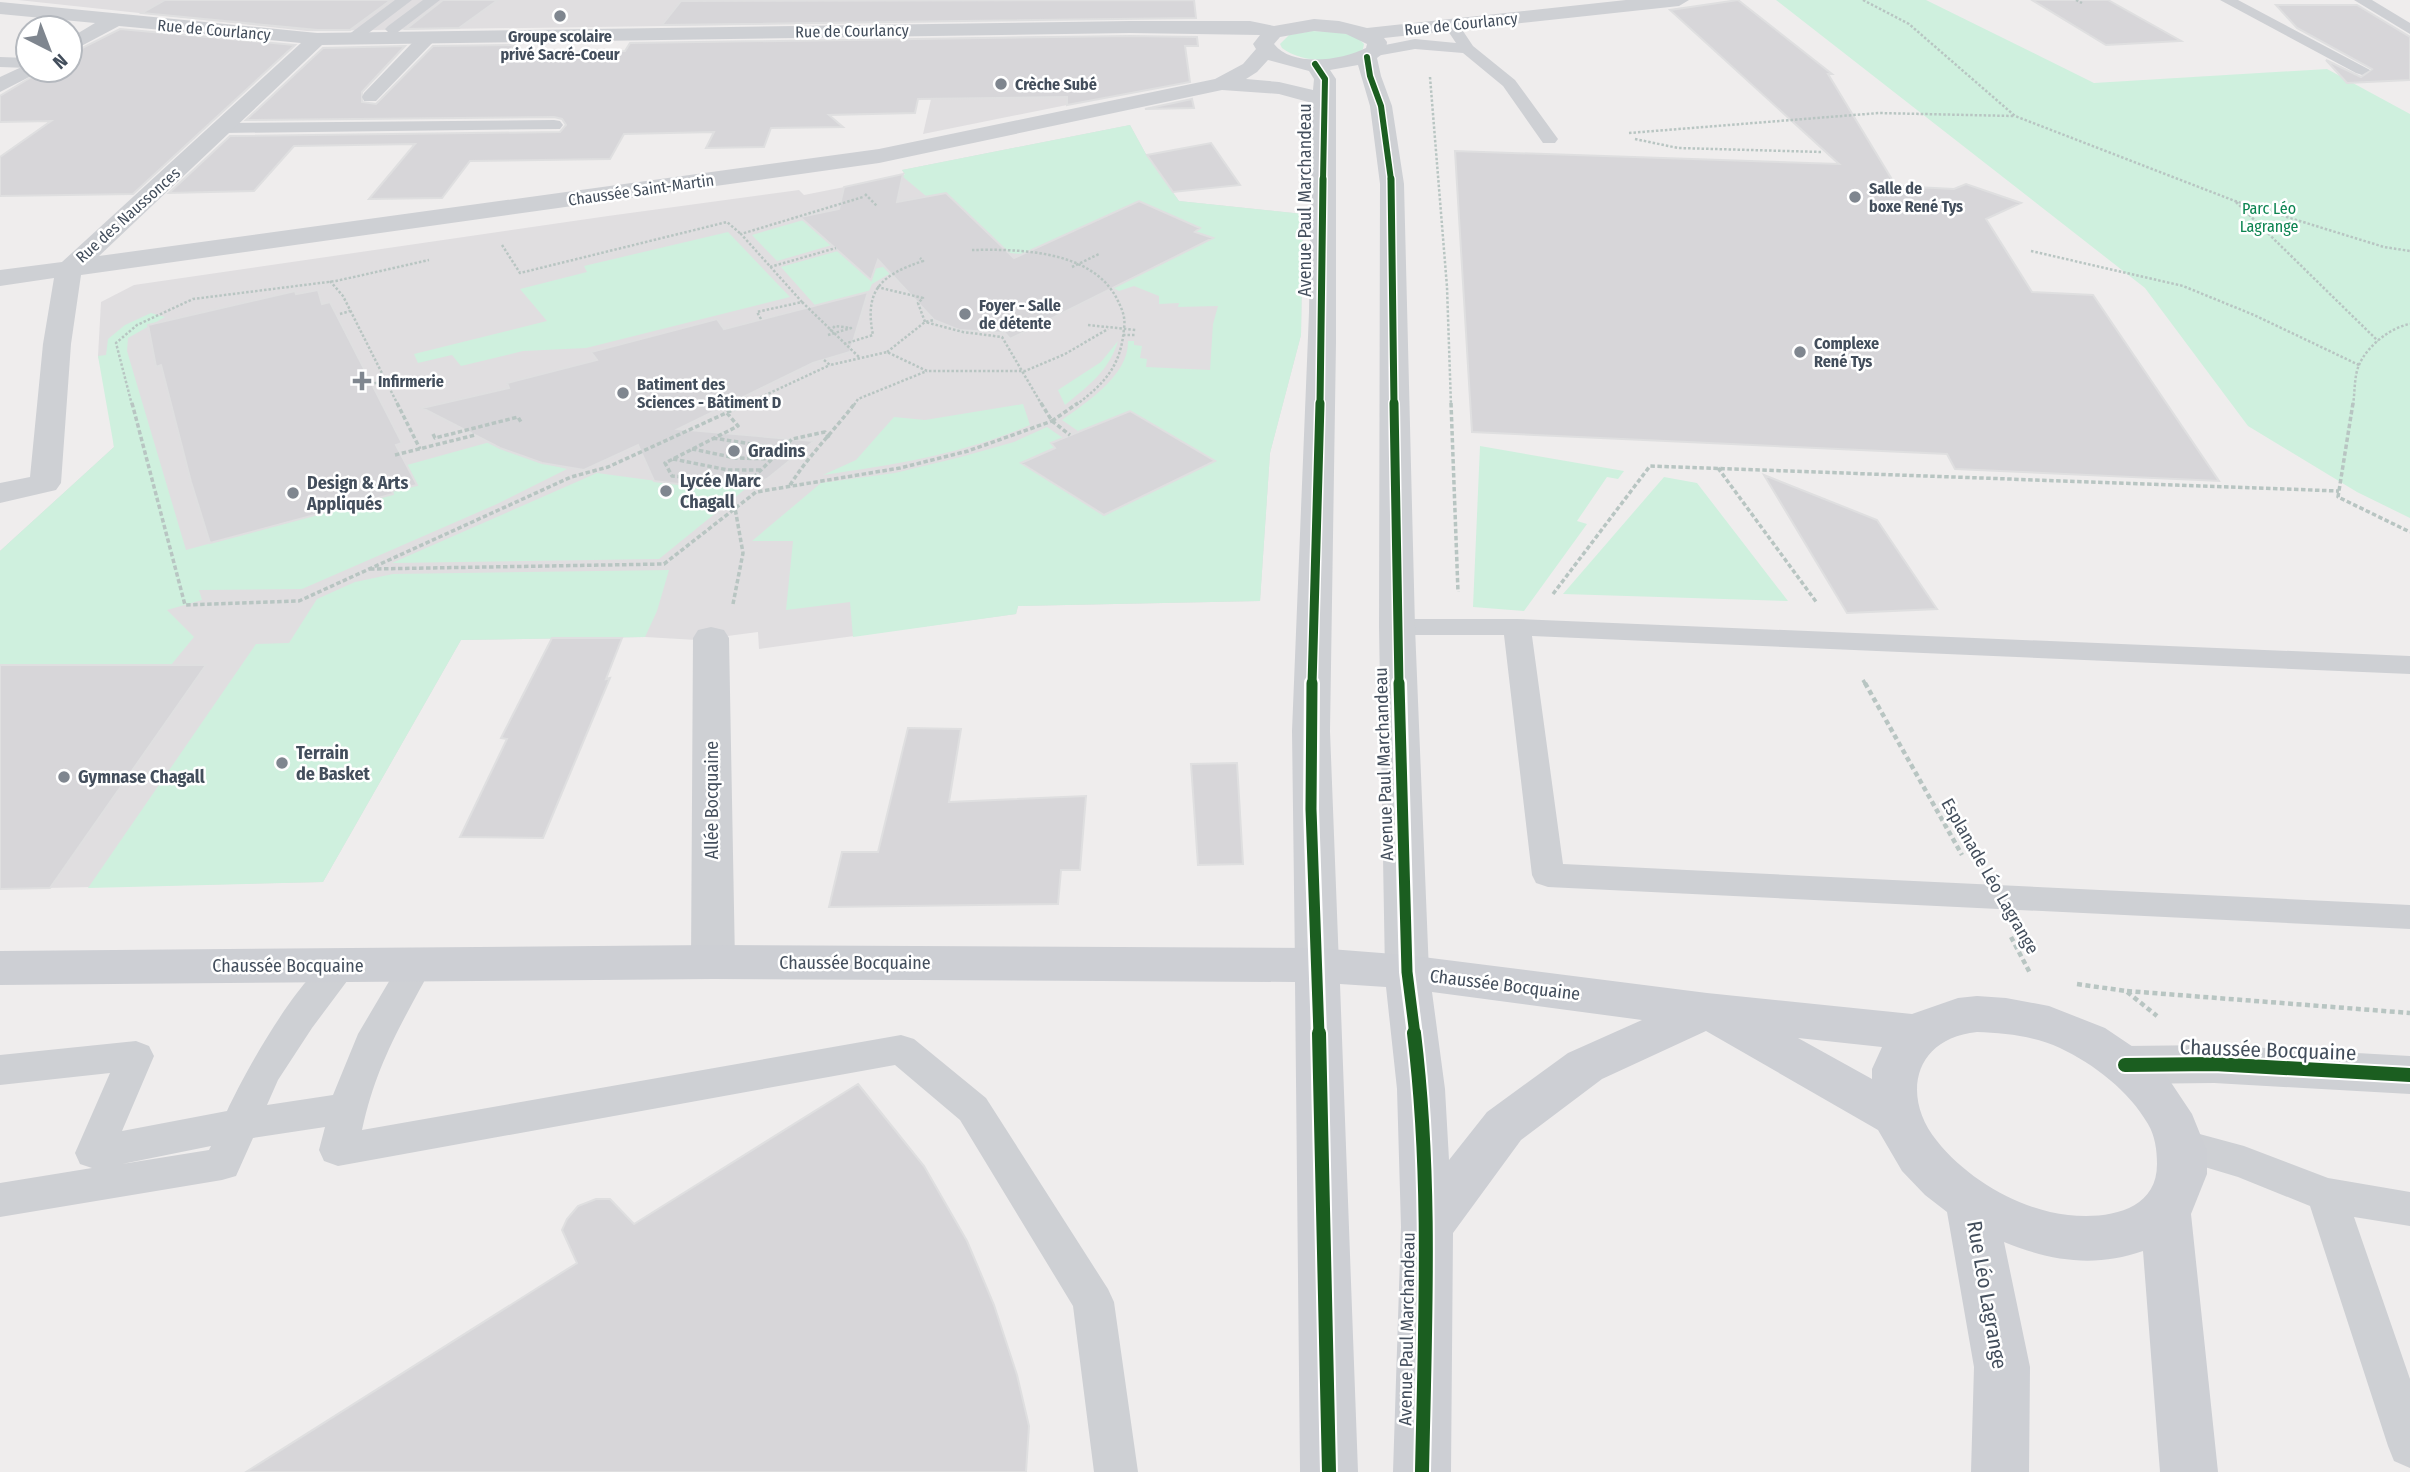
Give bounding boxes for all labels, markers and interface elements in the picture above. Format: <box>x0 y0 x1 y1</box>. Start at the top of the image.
marker: Groupe scolaire privé Sacré-Coeur <box>552 8 568 24</box>
street label: Rue de Courlancy <box>1404 9 1519 39</box>
north arrow <box>14 14 84 84</box>
street label: Rue de Courlancy <box>157 16 272 44</box>
street label: Rue de Courlancy <box>795 20 910 41</box>
place label: Groupe scolaire privé Sacré-Coeur <box>500 27 620 64</box>
text: N <box>48 49 72 74</box>
place label: Crèche Subé <box>1015 75 1097 94</box>
marker: Crèche Subé <box>993 76 1009 92</box>
street label: Avenue Paul Marchandeau <box>1294 103 1316 297</box>
street label: Rue des Naussonces <box>72 163 184 267</box>
street label: Chaussée Saint-Martin <box>567 170 715 210</box>
place label: Salle de boxe René Tys <box>1869 179 1963 216</box>
marker: Salle de boxe René Tys <box>1847 189 1863 205</box>
park label: Parc Léo Lagrange <box>2240 199 2298 236</box>
place label: Foyer - Salle de détente <box>979 296 1061 333</box>
marker: Foyer - Salle de détente <box>957 306 973 322</box>
place label: Complexe René Tys <box>1814 334 1879 371</box>
marker: Complexe René Tys <box>1792 344 1808 360</box>
marker: Infirmerie <box>352 371 372 391</box>
place label: Infirmerie <box>378 372 444 391</box>
place label: Batiment des Sciences - Bâtiment D <box>637 375 782 412</box>
marker: Batiment des Sciences - Bâtiment D <box>615 385 631 401</box>
place label: Gradins <box>748 440 806 462</box>
marker: Gradins <box>726 443 742 459</box>
place label: Lycée Marc Chagall <box>680 470 761 513</box>
place label: Design & Arts Appliqués <box>306 472 408 515</box>
marker: Lycée Marc Chagall <box>658 483 674 499</box>
marker: Design & Arts Appliqués <box>285 485 301 501</box>
street label: Avenue Paul Marchandeau <box>1370 667 1398 861</box>
street label: Allée Bocquaine <box>701 741 723 859</box>
place label: Terrain de Basket <box>296 742 371 785</box>
marker: Terrain de Basket <box>274 755 290 771</box>
place label: Gymnase Chagall <box>78 766 205 788</box>
marker: Gymnase Chagall <box>56 769 72 785</box>
street label: Esplanade Léo Lagrange <box>1936 794 2044 958</box>
street label: Chaussée Bocquaine <box>779 952 931 974</box>
street label: Chaussée Bocquaine <box>212 955 364 977</box>
street label: Chaussée Bocquaine <box>1429 965 1582 1005</box>
street label: Chaussée Bocquaine <box>2179 1034 2357 1066</box>
street label: Rue Léo Lagrange <box>1961 1219 2013 1371</box>
street label: Avenue Paul Marchandeau <box>1394 1232 1420 1426</box>

